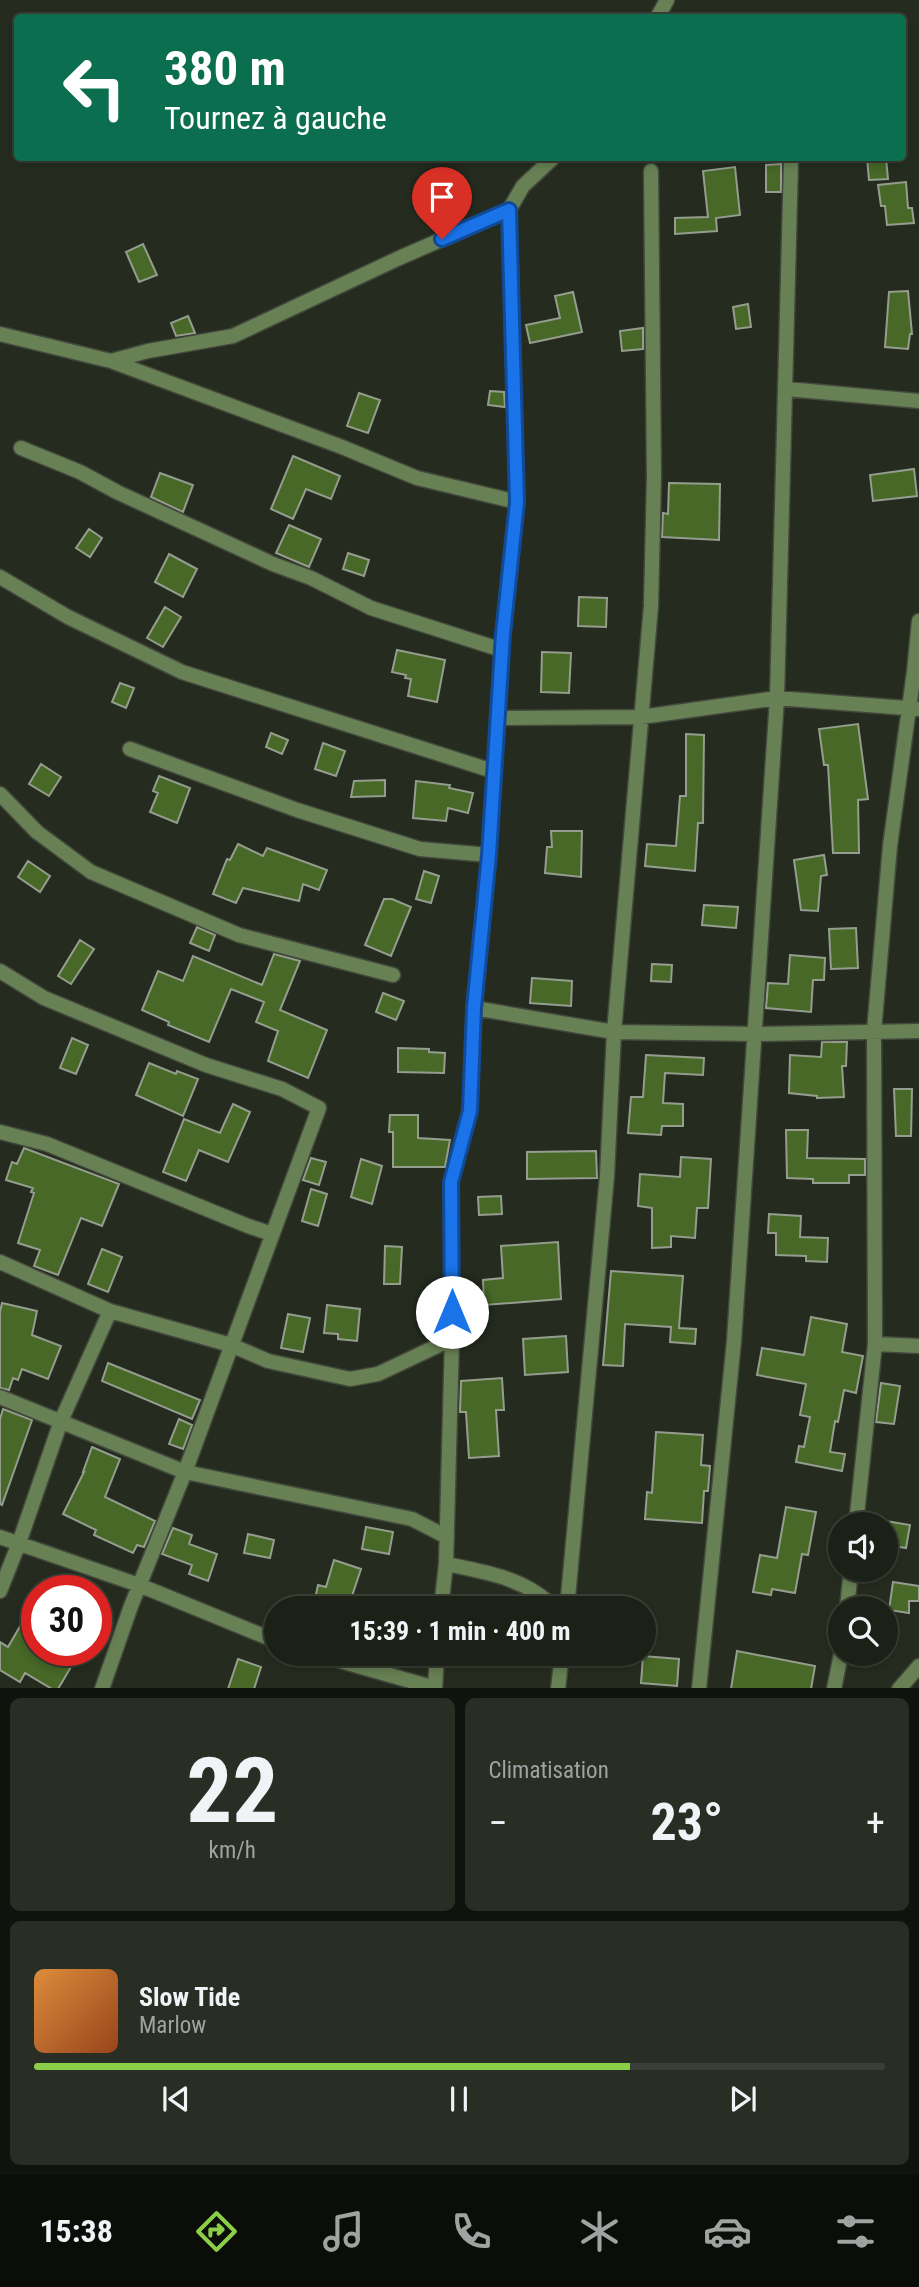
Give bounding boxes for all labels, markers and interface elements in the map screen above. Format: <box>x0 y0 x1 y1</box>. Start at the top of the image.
text: 380 m <box>164 40 286 97</box>
icon: left <box>49 42 140 133</box>
text: Tournez à gauche <box>164 99 387 137</box>
pin <box>412 167 472 239</box>
icon: arrive <box>423 178 461 216</box>
position arrow <box>415 1275 489 1349</box>
map controls <box>828 1512 898 1666</box>
button: sound <box>828 1512 898 1582</box>
speed limit sign: 30 <box>21 1575 112 1666</box>
button: search <box>828 1596 898 1666</box>
text: 15:39 · 1 min · 400 m <box>350 1616 570 1646</box>
text: 22 <box>186 1738 278 1844</box>
text: Climatisation <box>489 1757 609 1784</box>
text: 23° <box>650 1792 723 1853</box>
text: − <box>489 1801 508 1845</box>
text: + <box>866 1801 885 1845</box>
text: km/h <box>209 1837 256 1864</box>
text: Slow Tide <box>139 1982 240 2012</box>
text: Marlow <box>139 2012 206 2039</box>
icon: previous <box>157 2080 195 2118</box>
icon: pause <box>440 2080 478 2118</box>
icon: next <box>724 2080 762 2118</box>
icon: directions <box>192 2207 241 2256</box>
icon: music <box>319 2207 368 2256</box>
icon: phone <box>447 2207 496 2256</box>
icon: climate <box>575 2207 624 2256</box>
icon: car <box>703 2207 752 2256</box>
icon: filters <box>831 2207 880 2256</box>
text: 15:38 <box>39 2212 113 2250</box>

